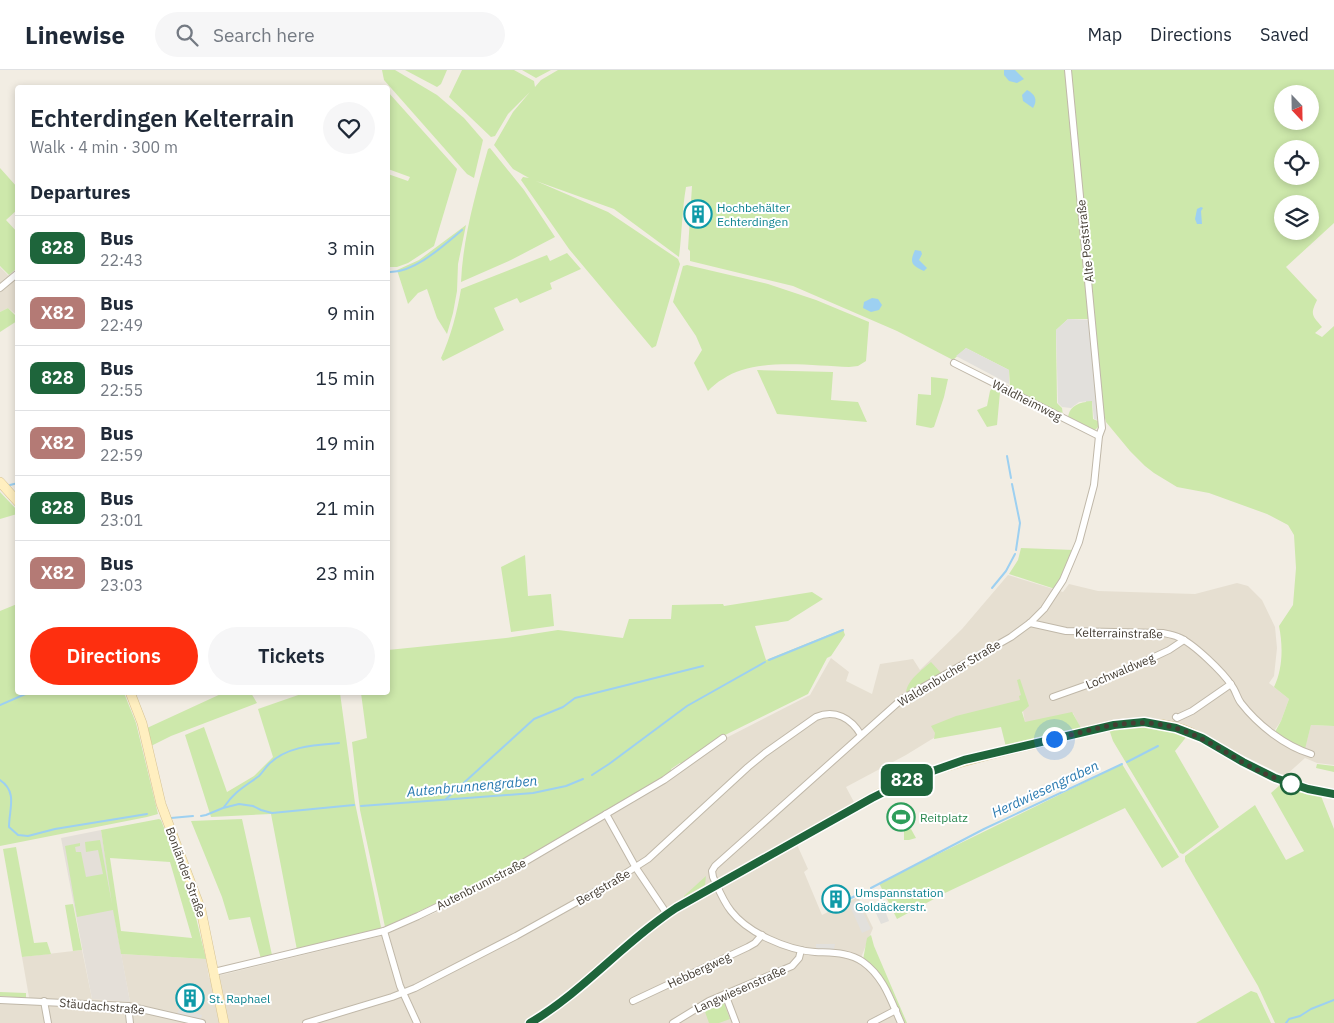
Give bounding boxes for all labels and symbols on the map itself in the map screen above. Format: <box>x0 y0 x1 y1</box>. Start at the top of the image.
north arrow <box>1274 85 1319 130</box>
street label: Alte Poststraße <box>1073 198 1097 283</box>
building icon: Hochbehälter Echterdingen <box>683 199 713 229</box>
place label: Hochbehälter Echterdingen <box>717 200 791 229</box>
street label: Waldheimweg <box>990 376 1065 424</box>
street label: Kelterrainstraße <box>1075 625 1163 641</box>
street label: Waldenbucher Straße <box>895 636 1003 710</box>
street label: Lochwaldweg <box>1083 650 1157 692</box>
your location <box>1042 727 1067 752</box>
water label: Herdwiesengraben <box>989 756 1101 822</box>
line badge: 828 <box>878 764 936 796</box>
water label: Autenbrunnengraben <box>405 771 538 801</box>
unlabelled marker <box>1280 773 1302 795</box>
sports icon: Reitplatz <box>886 802 916 832</box>
place label: Reitplatz <box>920 810 968 825</box>
street label: Bonländer Straße <box>163 825 209 920</box>
street label: Autenbrunnstraße <box>434 855 529 913</box>
street label: Bergstraße <box>573 865 633 908</box>
building icon: Umspannstation Goldäckerstr. <box>821 884 851 914</box>
place label: Umspannstation Goldäckerstr. <box>855 885 944 914</box>
street label: Hebbergweg <box>665 949 734 991</box>
street label: Langwiesenstraße <box>692 962 788 1016</box>
building icon: St. Raphael <box>175 983 205 1013</box>
place label: St. Raphael <box>209 991 270 1006</box>
street label: Stäudachstraße <box>59 995 146 1017</box>

